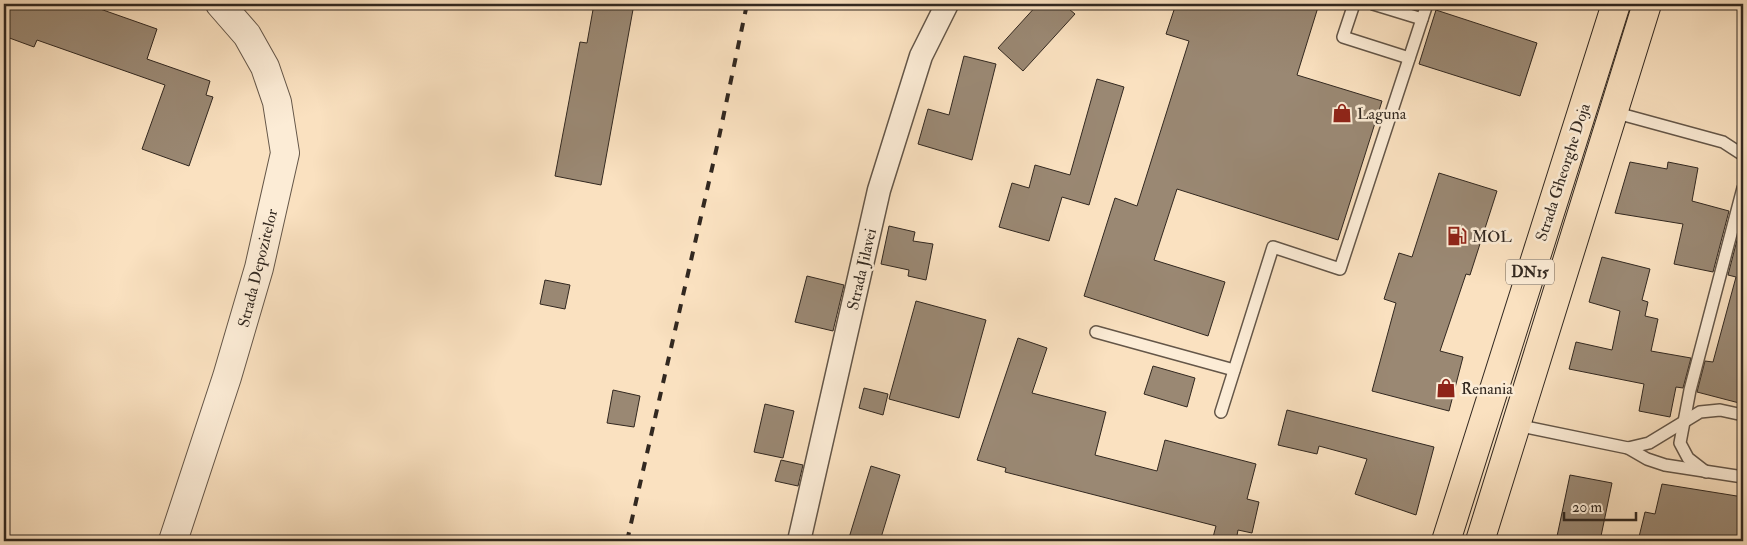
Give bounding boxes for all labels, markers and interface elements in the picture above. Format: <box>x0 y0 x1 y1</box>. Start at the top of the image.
street label: Strada Gheorghe Doja <box>1531 100 1595 244</box>
shop icon: Laguna <box>1331 102 1353 124</box>
place label: Laguna <box>1357 104 1407 124</box>
street label: Strada Depozitelor <box>234 207 283 330</box>
fuel station icon: MOL <box>1446 225 1468 247</box>
street label: Strada Jilavei <box>843 226 882 312</box>
place label: MOL <box>1472 227 1512 247</box>
road number: DN15 <box>1506 260 1554 284</box>
shop icon: Renania <box>1435 377 1457 399</box>
place label: Renania <box>1461 379 1513 399</box>
scale bar <box>1564 490 1637 522</box>
text: 20 m <box>1572 498 1602 517</box>

